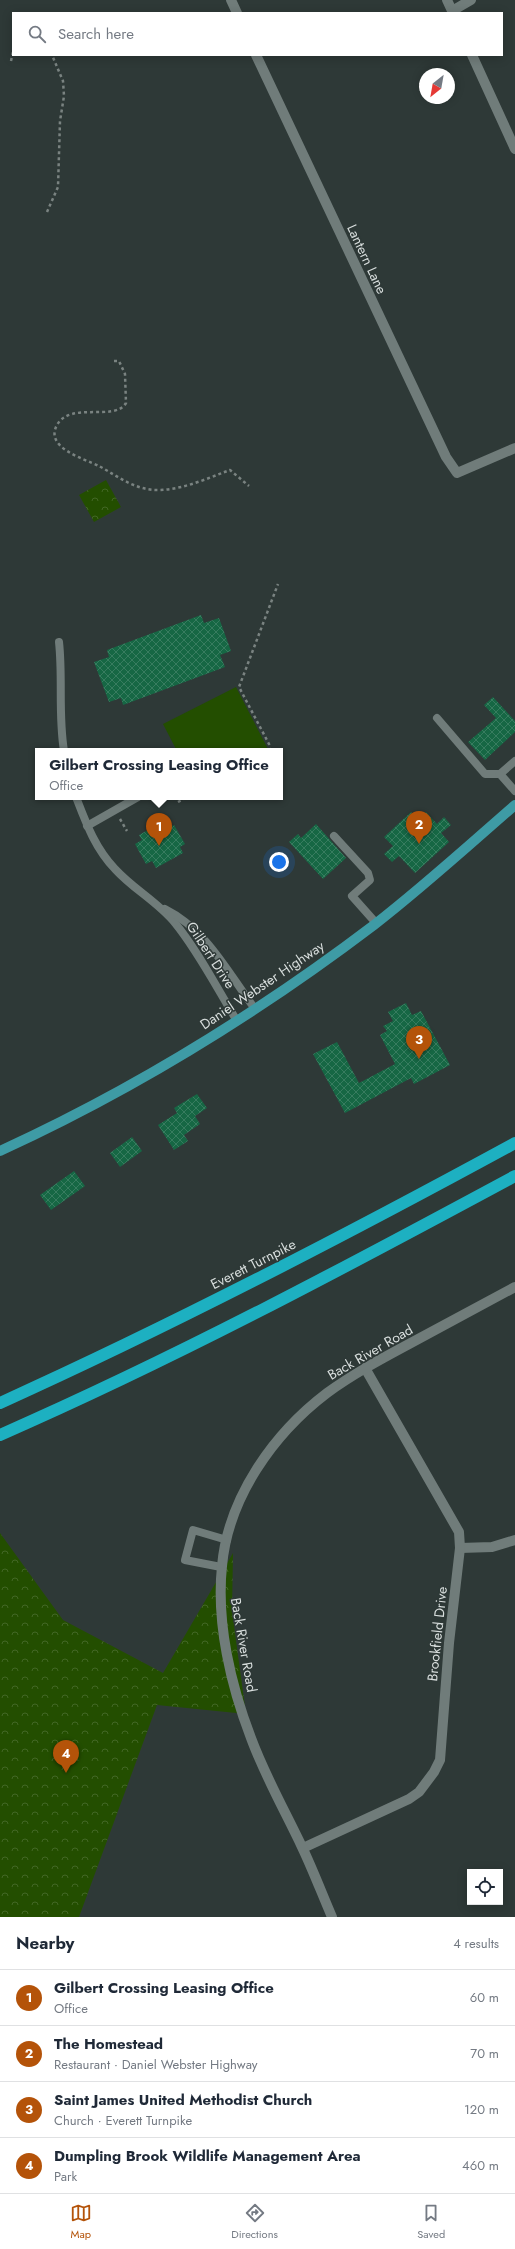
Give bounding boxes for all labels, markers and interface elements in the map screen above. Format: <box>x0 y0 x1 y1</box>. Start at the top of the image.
search box <box>12 12 503 56</box>
icon: search <box>26 23 48 45</box>
text: Search here <box>58 23 134 45</box>
north arrow <box>419 68 455 104</box>
street label: Lantern Lane <box>342 221 392 297</box>
popup <box>35 748 283 800</box>
text: Gilbert Crossing Leasing Office <box>49 754 269 776</box>
text: Office <box>49 776 83 795</box>
pin: 2 <box>406 811 432 844</box>
pin: 1 <box>146 813 172 846</box>
your location <box>269 852 289 872</box>
street label: Gilbert Drive <box>182 918 240 992</box>
street label: Daniel Webster Highway <box>196 935 329 1034</box>
pin: 3 <box>406 1026 432 1059</box>
street label: Everett Turnpike <box>207 1234 299 1294</box>
street label: Back River Road <box>324 1319 416 1385</box>
street label: Brookfield Drive <box>422 1586 452 1682</box>
street label: Back River Road <box>226 1596 262 1694</box>
pin: 4 <box>53 1740 79 1773</box>
map controls <box>467 1869 503 1905</box>
button: locate <box>467 1869 503 1905</box>
text: Nearby <box>16 1931 74 1955</box>
text: 4 results <box>453 1934 499 1953</box>
text: Gilbert Crossing Leasing Office <box>54 1977 274 1999</box>
text: 1 <box>26 1988 32 2007</box>
text: 60 m <box>470 1988 499 2007</box>
text: Office <box>54 1999 88 2018</box>
text: The Homestead <box>54 2033 163 2055</box>
text: 2 <box>25 2044 33 2063</box>
text: 70 m <box>470 2044 499 2063</box>
text: Restaurant · Daniel Webster Highway <box>54 2055 258 2074</box>
text: Saint James United Methodist Church <box>54 2089 312 2111</box>
text: 3 <box>25 2100 33 2119</box>
text: 120 m <box>464 2100 499 2119</box>
text: Church · Everett Turnpike <box>54 2111 192 2130</box>
text: Dumpling Brook Wildlife Management Area <box>54 2145 361 2167</box>
text: 4 <box>24 2156 34 2175</box>
text: 460 m <box>462 2156 499 2175</box>
text: Park <box>54 2167 77 2186</box>
tab: Map <box>70 2202 92 2242</box>
tab: Directions <box>231 2202 278 2242</box>
tab: Saved <box>417 2202 445 2242</box>

